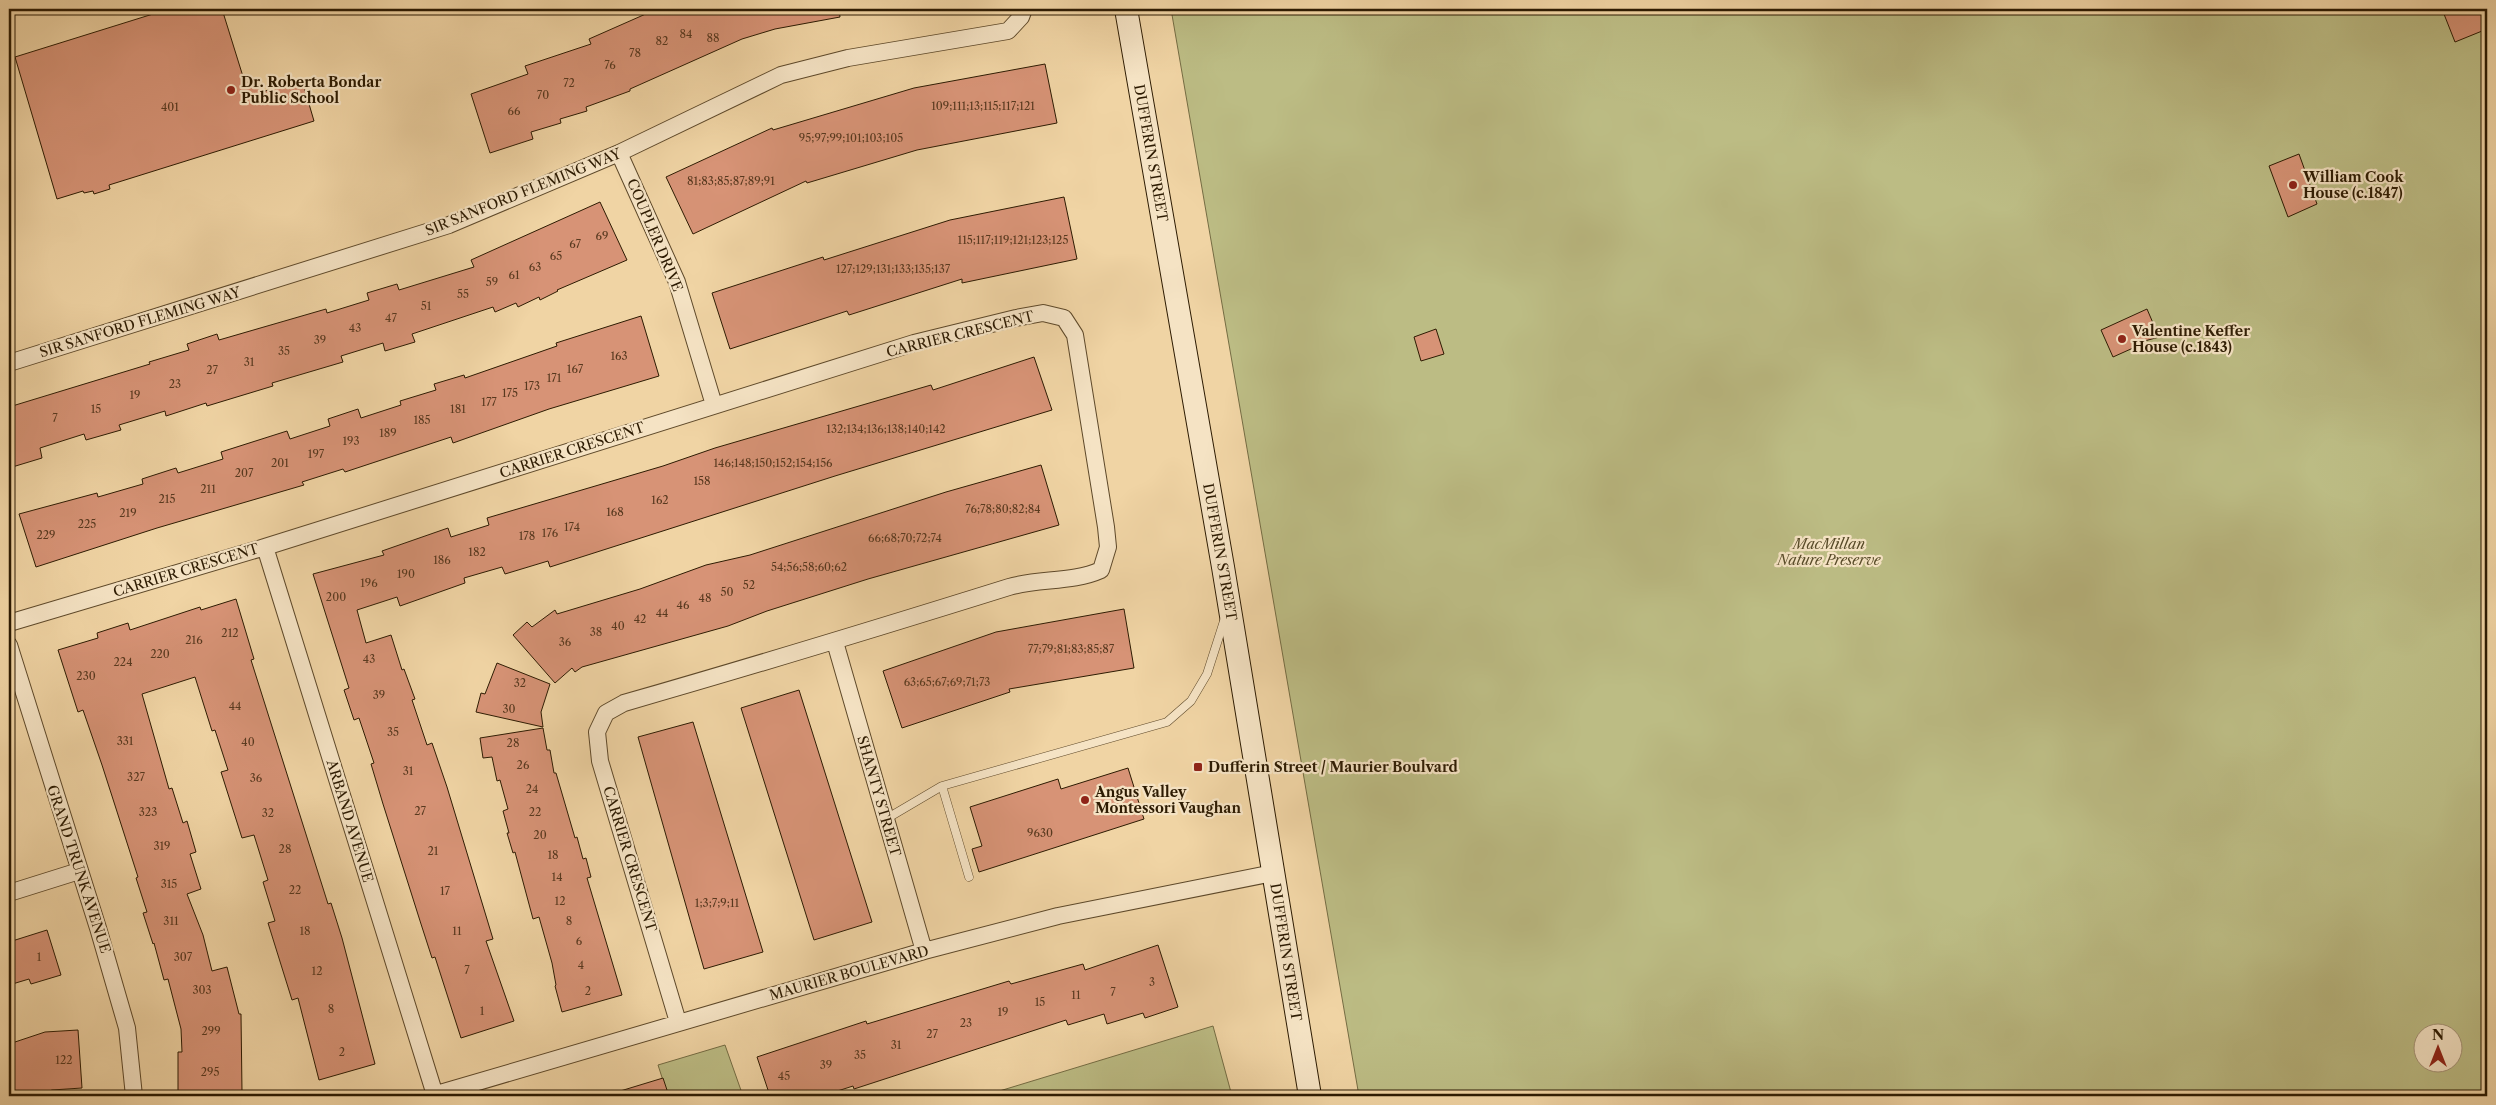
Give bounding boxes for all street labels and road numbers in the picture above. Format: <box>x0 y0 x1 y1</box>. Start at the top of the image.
street label: DUFFERIN STREET <box>1130 83 1172 224</box>
street label: SIR SANFORD FLEMING WAY <box>422 144 625 240</box>
street label: COUPLER DRIVE <box>623 176 687 294</box>
street label: SIR SANFORD FLEMING WAY <box>37 282 244 361</box>
street label: CARRIER CRESCENT <box>884 307 1036 361</box>
street label: CARRIER CRESCENT <box>497 418 647 482</box>
street label: DUFFERIN STREET <box>1199 482 1241 623</box>
street label: CARRIER CRESCENT <box>111 539 262 601</box>
street label: SHANTY STREET <box>853 734 905 859</box>
street label: ARBAND AVENUE <box>322 756 377 885</box>
street label: GRAND TRUNK AVENUE <box>43 783 115 955</box>
street label: CARRIER CRESCENT <box>599 784 661 935</box>
street label: DUFFERIN STREET <box>1266 882 1306 1023</box>
street label: MAURIER BOULEVARD <box>767 942 931 1004</box>

